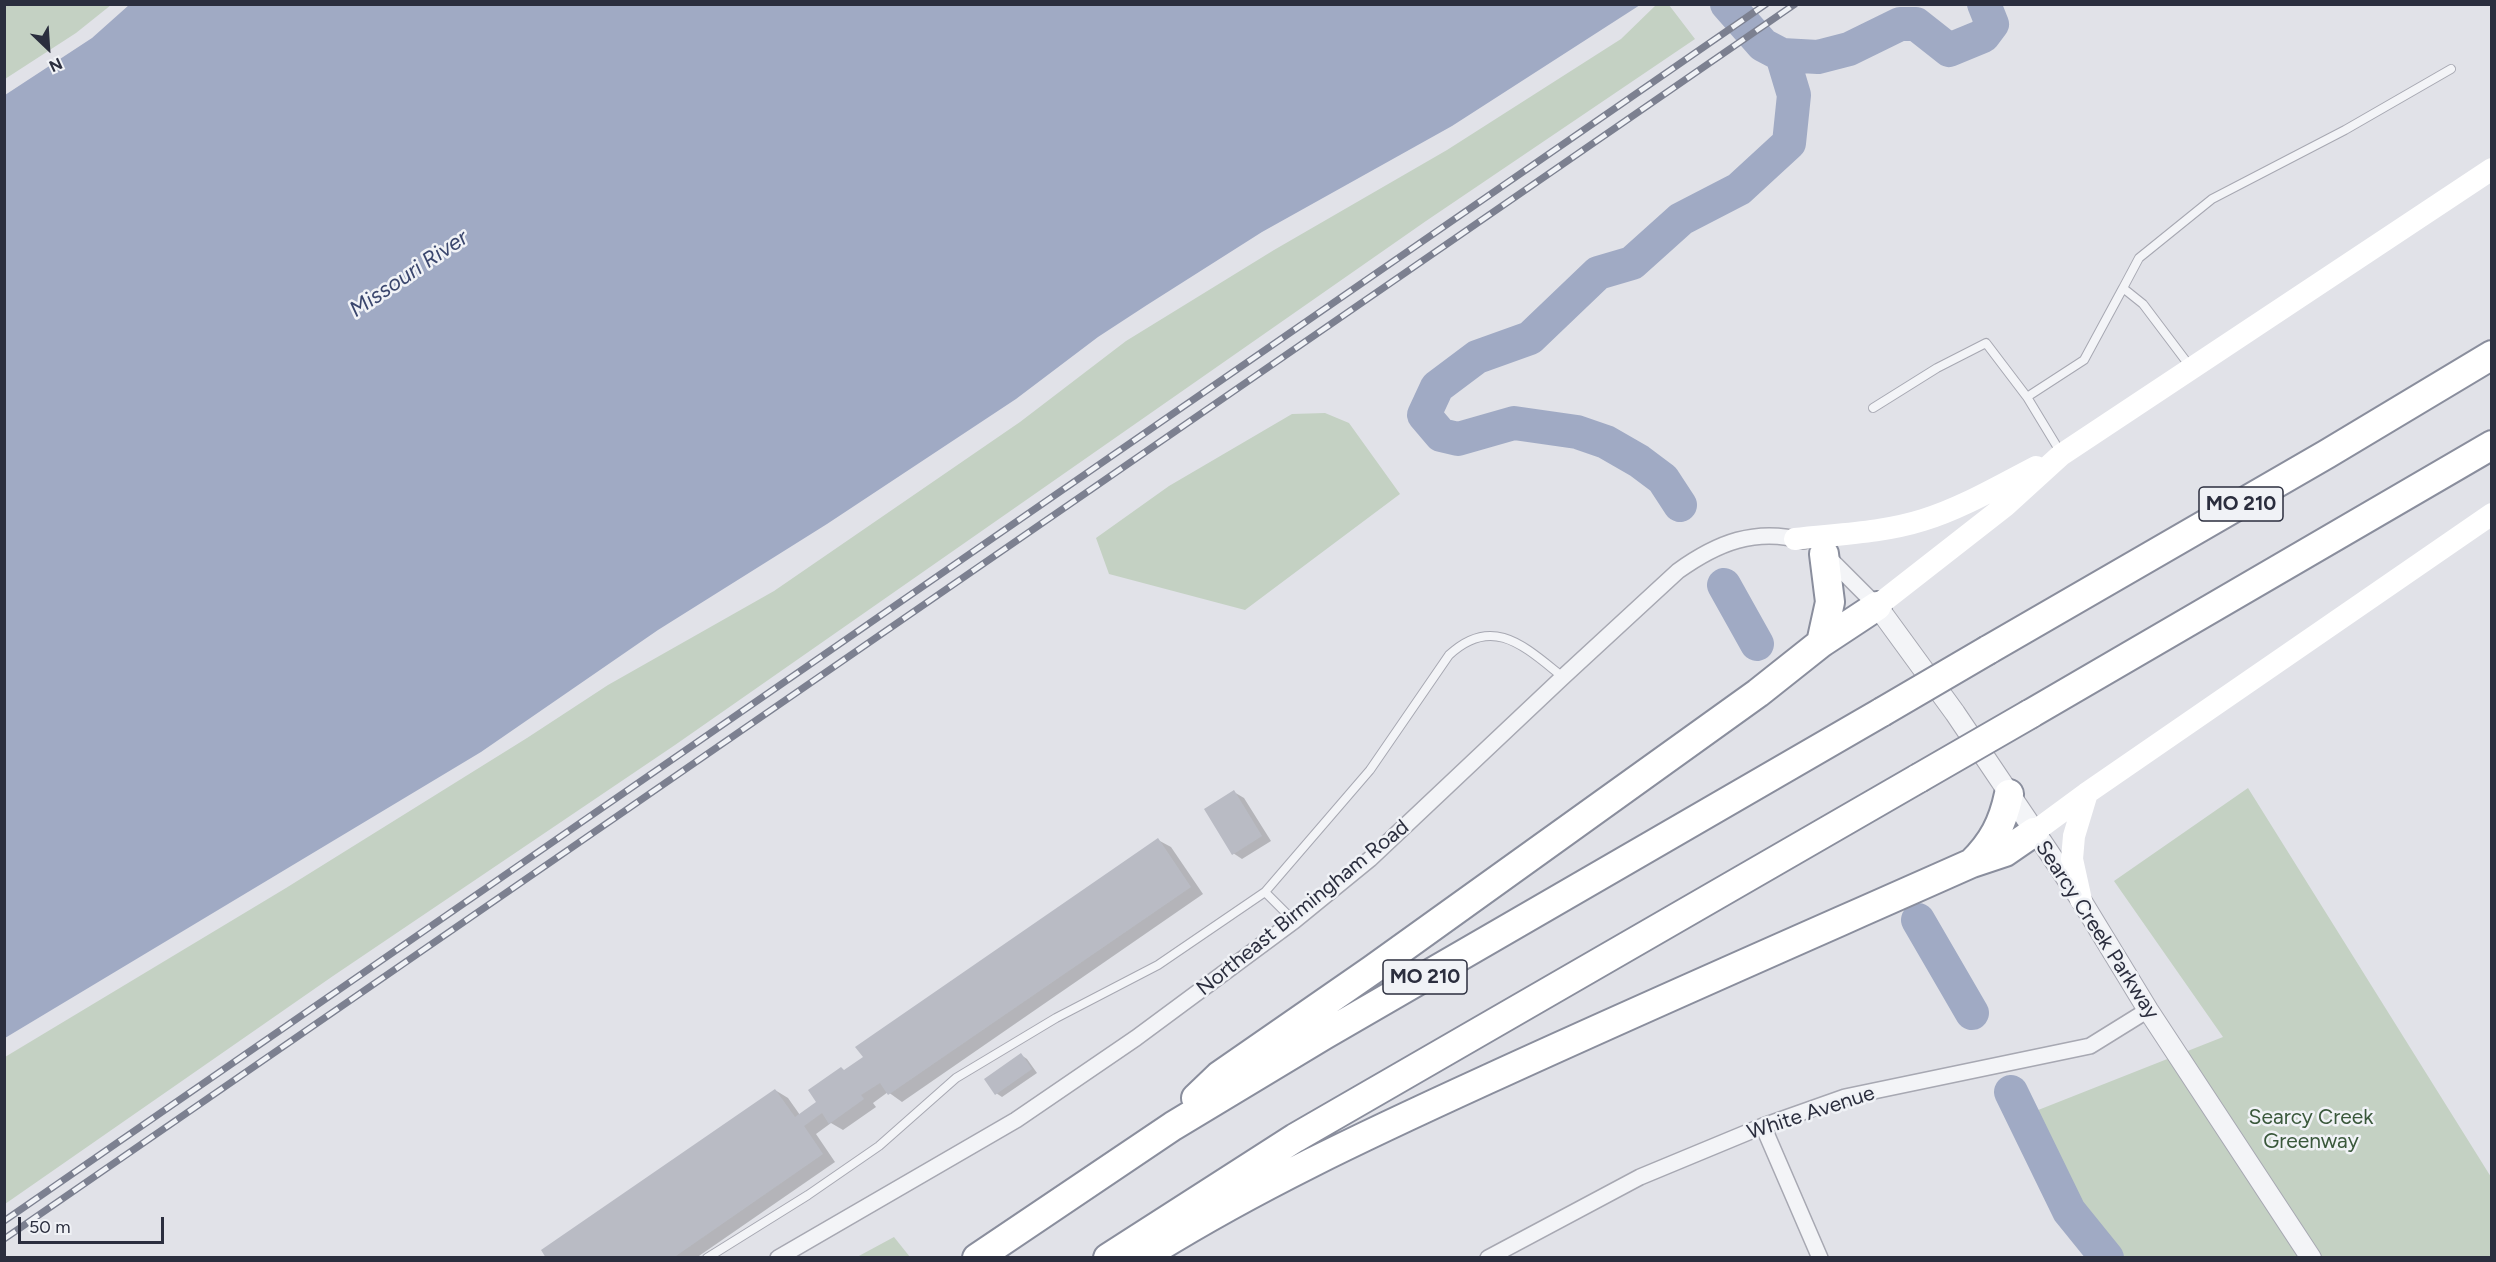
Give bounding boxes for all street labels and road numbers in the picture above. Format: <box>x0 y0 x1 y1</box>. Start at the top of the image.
road number: MO 210 <box>2199 487 2283 521</box>
street label: Northeast Birmingham Road <box>1192 815 1414 1001</box>
street label: Searcy Creek Parkway <box>2030 836 2164 1024</box>
road number: MO 210 <box>1383 960 1467 994</box>
street label: White Avenue <box>1744 1081 1878 1145</box>

